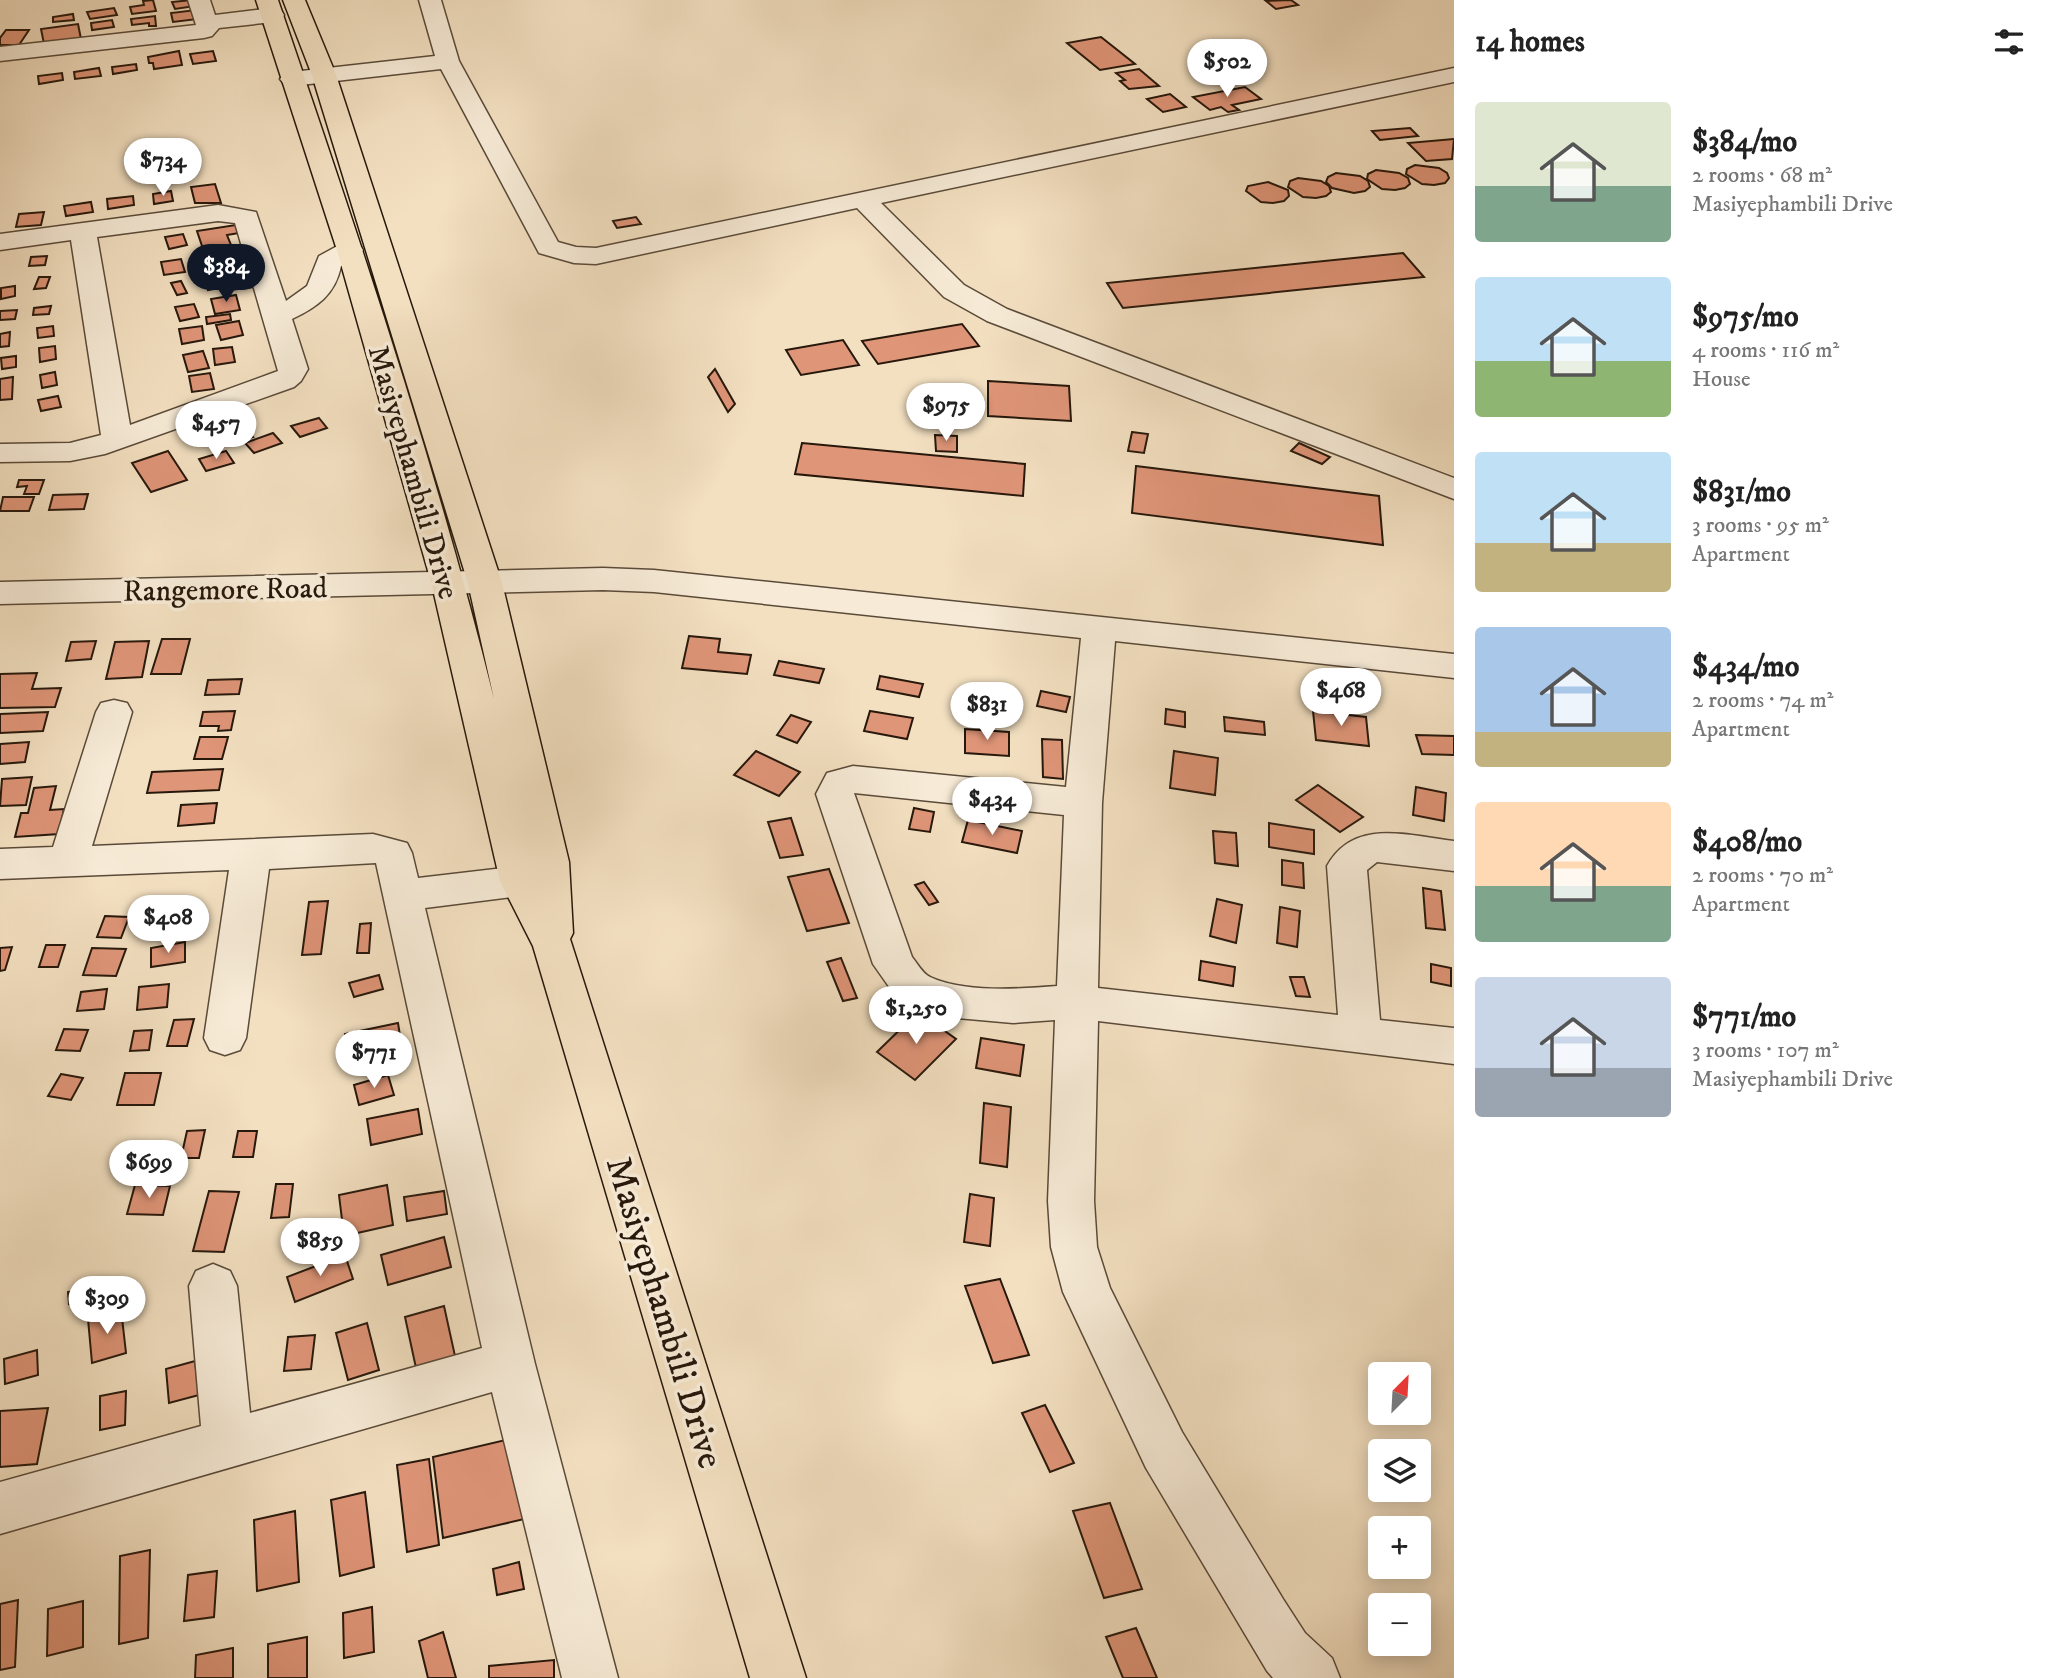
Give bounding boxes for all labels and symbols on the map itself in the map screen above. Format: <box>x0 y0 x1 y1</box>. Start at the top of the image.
pin: $502 <box>1186 40 1268 99</box>
pin: $734 <box>122 138 204 198</box>
pin: $384 <box>185 244 267 304</box>
street label: Masiyephambili Drive <box>359 341 466 604</box>
pin: $975 <box>905 384 987 443</box>
pin: $457 <box>175 402 257 461</box>
street label: Rangemore Road <box>122 570 328 611</box>
pin: $468 <box>1300 668 1382 728</box>
pin: $831 <box>946 682 1028 742</box>
pin: $434 <box>951 778 1033 837</box>
pin: $408 <box>127 895 209 955</box>
pin: $1,250 <box>859 986 973 1046</box>
pin: $771 <box>333 1030 415 1090</box>
pin: $699 <box>108 1140 190 1200</box>
street label: Masiyephambili Drive <box>594 1151 733 1474</box>
pin: $859 <box>279 1218 361 1278</box>
pin: $309 <box>66 1276 148 1336</box>
north arrow <box>1368 1362 1432 1424</box>

